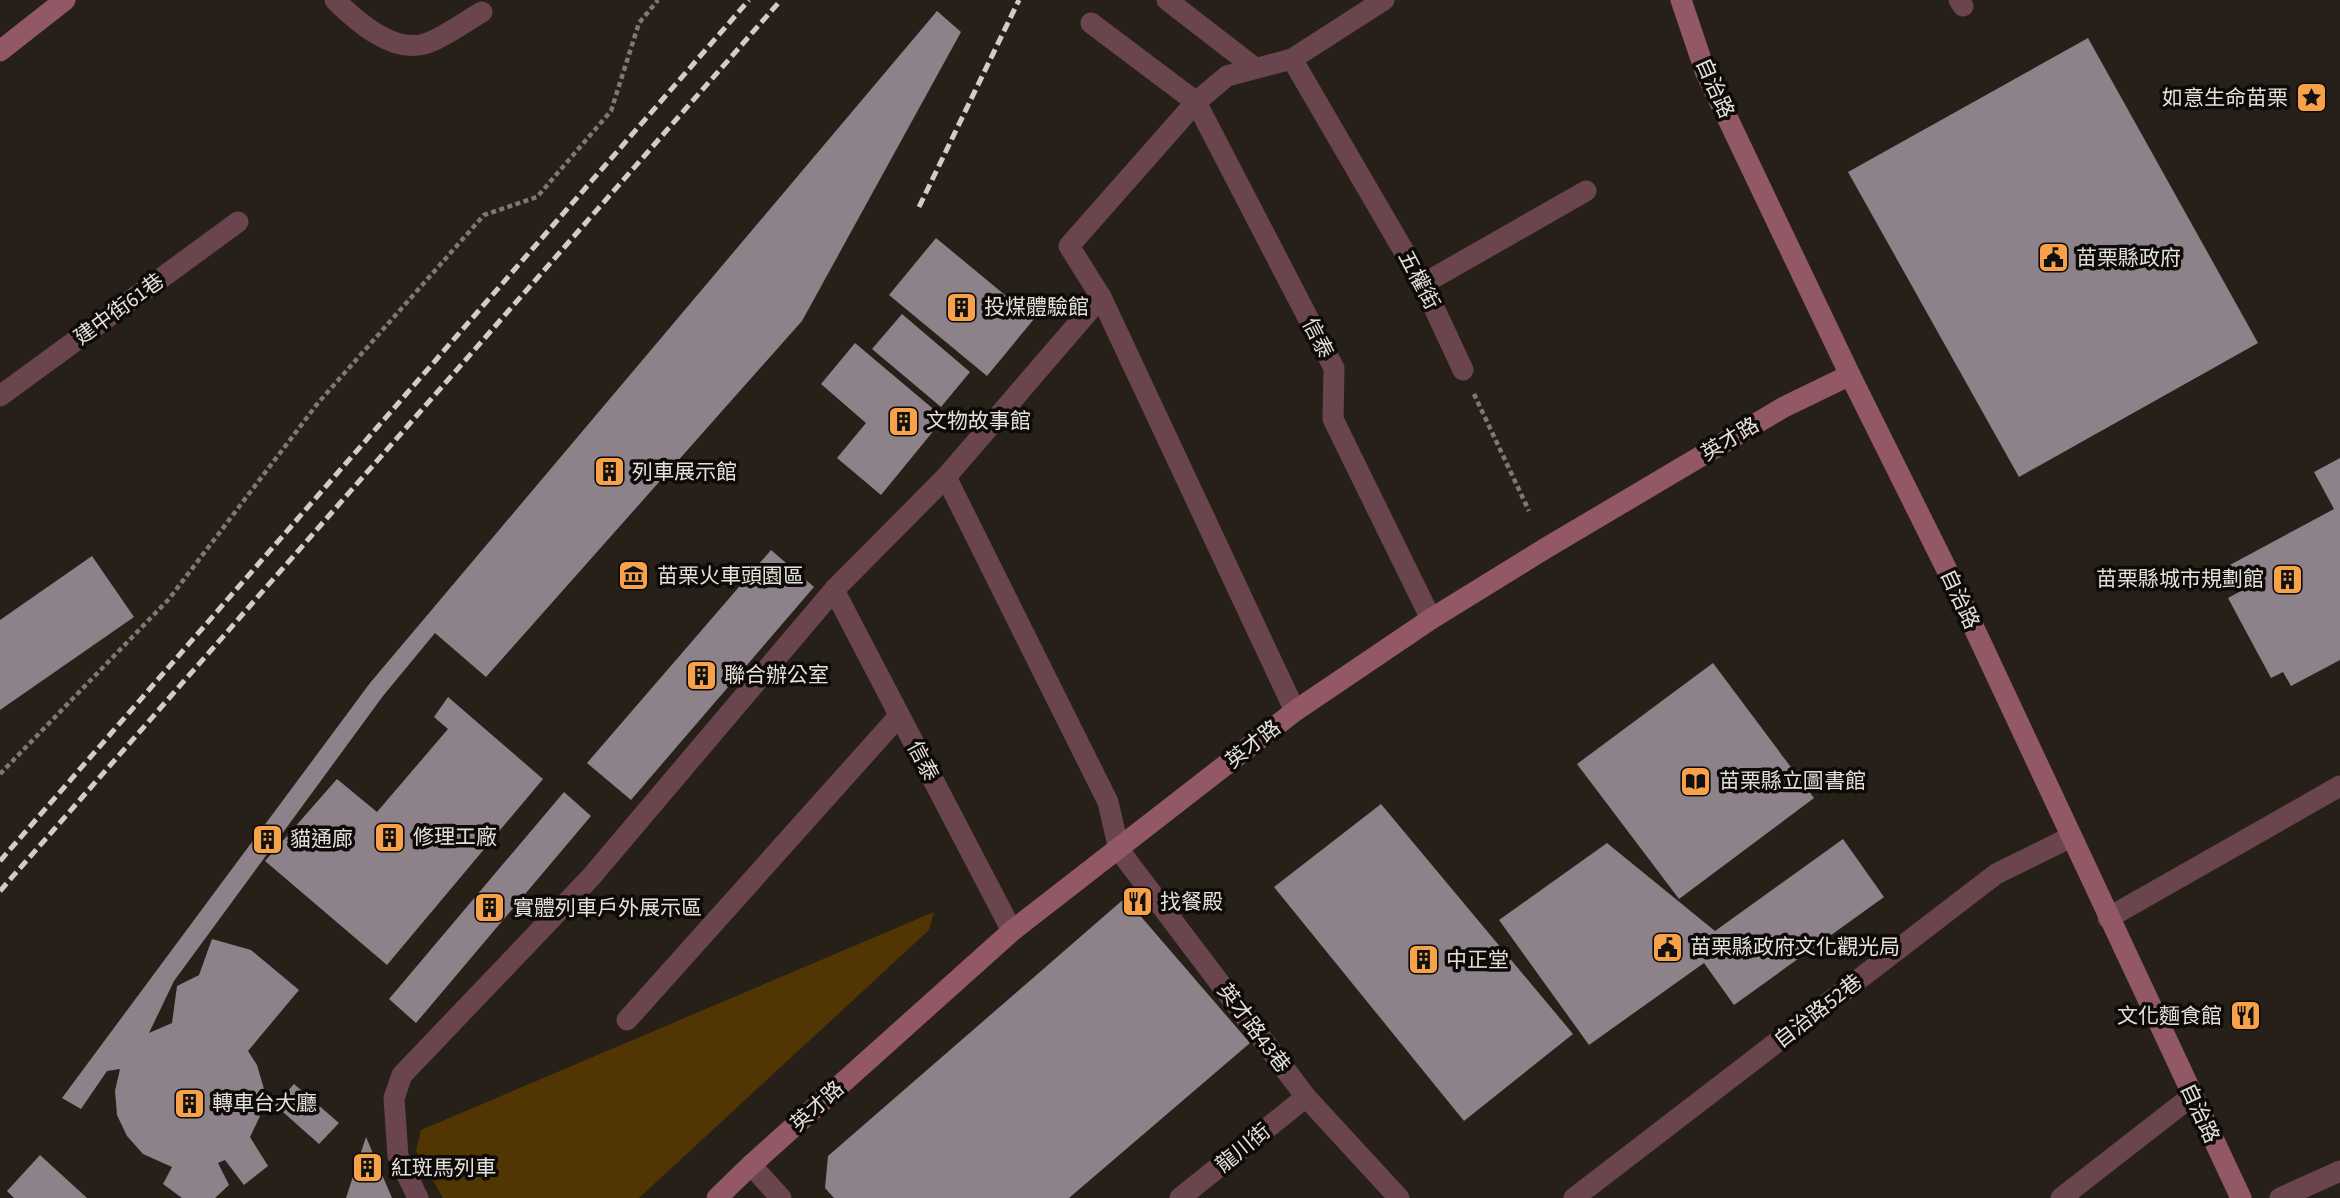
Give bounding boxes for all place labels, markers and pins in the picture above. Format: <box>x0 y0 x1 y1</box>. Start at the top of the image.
place icon: 如意生命苗栗 <box>2294 81 2328 115</box>
place label: 如意生命苗栗 <box>2162 83 2288 113</box>
public building icon: 苗栗縣政府 <box>2036 241 2070 275</box>
place label: 苗栗縣政府 <box>2076 243 2181 273</box>
building icon: 投煤體驗館 <box>944 290 978 324</box>
place label: 投煤體驗館 <box>984 292 1089 322</box>
building icon: 文物故事館 <box>886 404 920 438</box>
place label: 文物故事館 <box>926 406 1031 436</box>
building icon: 列車展示館 <box>592 455 626 489</box>
place label: 列車展示館 <box>632 457 737 487</box>
museum icon: 苗栗火車頭園區 <box>617 559 651 593</box>
place label: 苗栗火車頭園區 <box>657 561 804 591</box>
building icon: 苗栗縣城市規劃館 <box>2270 562 2304 596</box>
place label: 苗栗縣城市規劃館 <box>2096 564 2264 594</box>
building icon: 聯合辦公室 <box>684 658 718 692</box>
place label: 聯合辦公室 <box>724 660 829 690</box>
library icon: 苗栗縣立圖書館 <box>1679 764 1713 798</box>
place label: 苗栗縣立圖書館 <box>1719 766 1866 796</box>
building icon: 修理工廠 <box>373 820 407 854</box>
building icon: 貓通廊 <box>250 822 284 856</box>
place label: 修理工廠 <box>413 822 497 852</box>
place label: 貓通廊 <box>290 824 353 854</box>
restaurant icon: 找餐殿 <box>1120 885 1154 919</box>
place label: 找餐殿 <box>1160 887 1223 917</box>
building icon: 實體列車戶外展示區 <box>473 891 507 925</box>
place label: 實體列車戶外展示區 <box>513 893 702 923</box>
public building icon: 苗栗縣政府文化觀光局 <box>1650 930 1684 964</box>
place label: 苗栗縣政府文化觀光局 <box>1690 932 1900 962</box>
building icon: 中正堂 <box>1406 943 1440 977</box>
place label: 中正堂 <box>1446 945 1509 975</box>
restaurant icon: 文化麵食館 <box>2228 999 2262 1033</box>
place label: 文化麵食館 <box>2117 1001 2222 1031</box>
building icon: 轉車台大廳 <box>172 1086 206 1120</box>
place label: 轉車台大廳 <box>212 1088 317 1118</box>
building icon: 紅斑馬列車 <box>351 1151 385 1185</box>
place label: 紅斑馬列車 <box>391 1153 496 1183</box>

